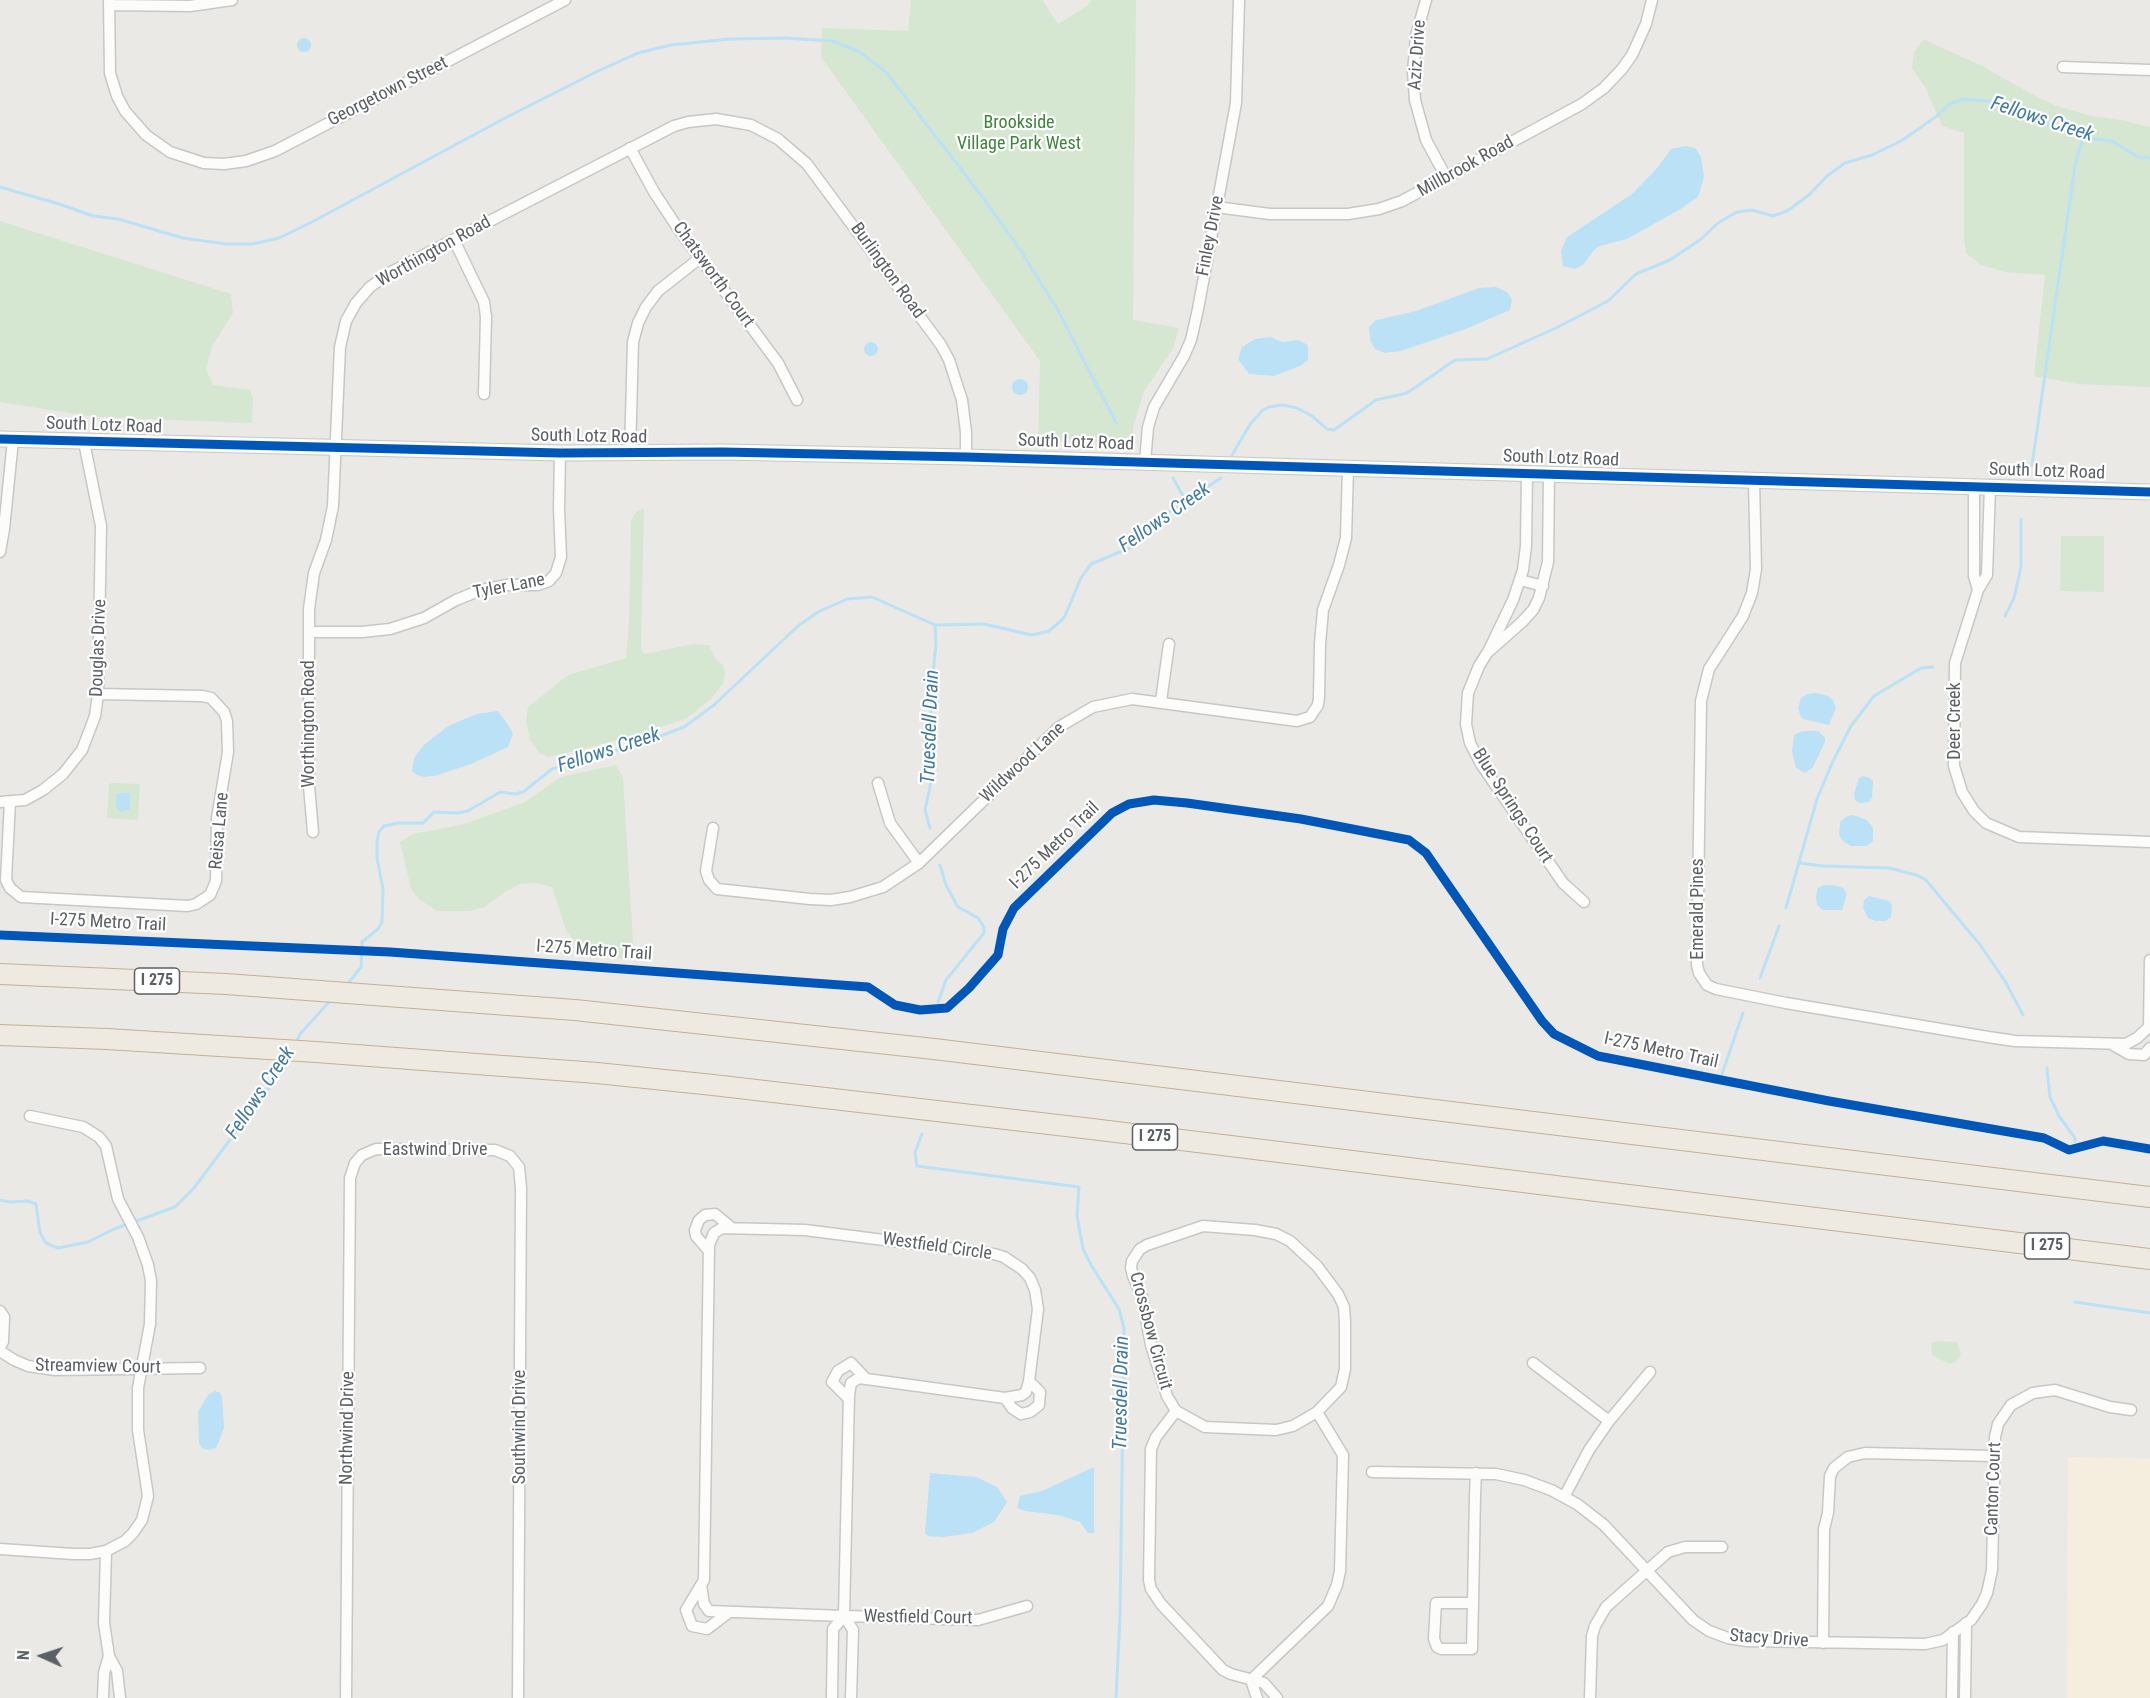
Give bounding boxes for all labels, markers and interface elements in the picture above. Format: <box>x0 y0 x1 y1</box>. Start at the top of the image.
street label: Aziz Drive <box>1405 19 1431 91</box>
street label: Georgetown Street <box>324 52 452 132</box>
water label: Fellows Creek <box>1988 92 2096 148</box>
park label: Brookside Village Park West <box>957 112 1081 154</box>
street label: Millbrook Road <box>1414 132 1518 202</box>
street label: Finley Drive <box>1193 194 1229 278</box>
street label: Worthington Road <box>373 212 495 292</box>
street label: Chatsworth Court <box>668 218 758 332</box>
street label: Burlington Road <box>845 219 929 323</box>
street label: South Lotz Road <box>46 413 162 439</box>
street label: South Lotz Road <box>531 425 647 449</box>
street label: South Lotz Road <box>1018 430 1134 456</box>
street label: South Lotz Road <box>1503 446 1619 472</box>
street label: South Lotz Road <box>1989 459 2105 485</box>
water label: Fellows Creek <box>1114 478 1216 558</box>
street label: Tyler Lane <box>471 569 547 605</box>
street label: Douglas Drive <box>86 599 112 697</box>
street label: Worthington Road <box>298 660 320 788</box>
water label: Truesdell Drain <box>917 669 945 785</box>
street label: Deer Creek <box>1944 682 1966 760</box>
street label: Wildwood Lane <box>976 718 1070 808</box>
water label: Fellows Creek <box>555 723 663 779</box>
street label: Blue Springs Court <box>1467 745 1557 867</box>
street label: Reisa Lane <box>206 791 234 871</box>
street label: I-275 Metro Trail <box>1006 798 1104 894</box>
street label: Emerald Pines <box>1687 858 1709 960</box>
street label: I-275 Metro Trail <box>49 909 167 937</box>
street label: I-275 Metro Trail <box>535 936 653 966</box>
road number: I 275 <box>134 968 180 994</box>
street label: I-275 Metro Trail <box>1602 1028 1720 1074</box>
water label: Fellows Creek <box>221 1042 301 1144</box>
road number: I 275 <box>1132 1124 1178 1150</box>
street label: Eastwind Drive <box>383 1139 487 1161</box>
street label: Westfield Circle <box>881 1229 993 1265</box>
road number: I 275 <box>2024 1233 2070 1259</box>
street label: Crossbow Circuit <box>1124 1270 1176 1392</box>
water label: Truesdell Drain <box>1109 1336 1135 1450</box>
street label: Streamview Court <box>35 1355 161 1379</box>
street label: Southwind Drive <box>509 1370 531 1484</box>
street label: Northwind Drive <box>336 1371 360 1485</box>
street label: Canton Court <box>1982 1442 2006 1536</box>
street label: Westfield Court <box>863 1606 973 1630</box>
street label: Stacy Drive <box>1729 1625 1809 1653</box>
north arrow <box>12 1626 72 1686</box>
text: N <box>14 1650 33 1660</box>

